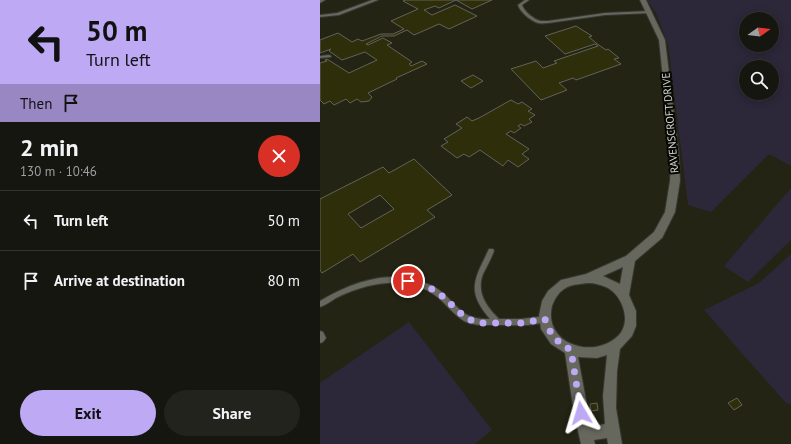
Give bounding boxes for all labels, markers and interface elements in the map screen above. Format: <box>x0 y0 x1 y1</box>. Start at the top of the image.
text: 50 m <box>86 12 147 49</box>
north arrow <box>739 12 779 52</box>
map controls <box>739 12 779 100</box>
icon: left <box>20 16 72 68</box>
text: Turn left <box>86 48 151 71</box>
button: search <box>739 60 779 100</box>
street label: RAVENSCROFT DRIVE <box>659 72 681 174</box>
icon: arrive <box>60 92 82 114</box>
text: Then <box>20 94 52 113</box>
text: 2 min <box>20 132 79 163</box>
button: close <box>258 135 300 177</box>
text: 130 m · 10:46 <box>20 163 97 180</box>
icon: left <box>20 210 42 232</box>
text: Turn left <box>54 211 108 230</box>
text: 50 m <box>267 211 300 230</box>
pin <box>391 264 425 298</box>
icon: arrive <box>20 270 42 292</box>
icon: arrive <box>397 270 419 292</box>
text: Arrive at destination <box>54 271 185 290</box>
text: 80 m <box>267 271 300 290</box>
button: Exit <box>20 390 156 436</box>
button: Share <box>164 390 300 436</box>
position arrow <box>560 392 602 434</box>

